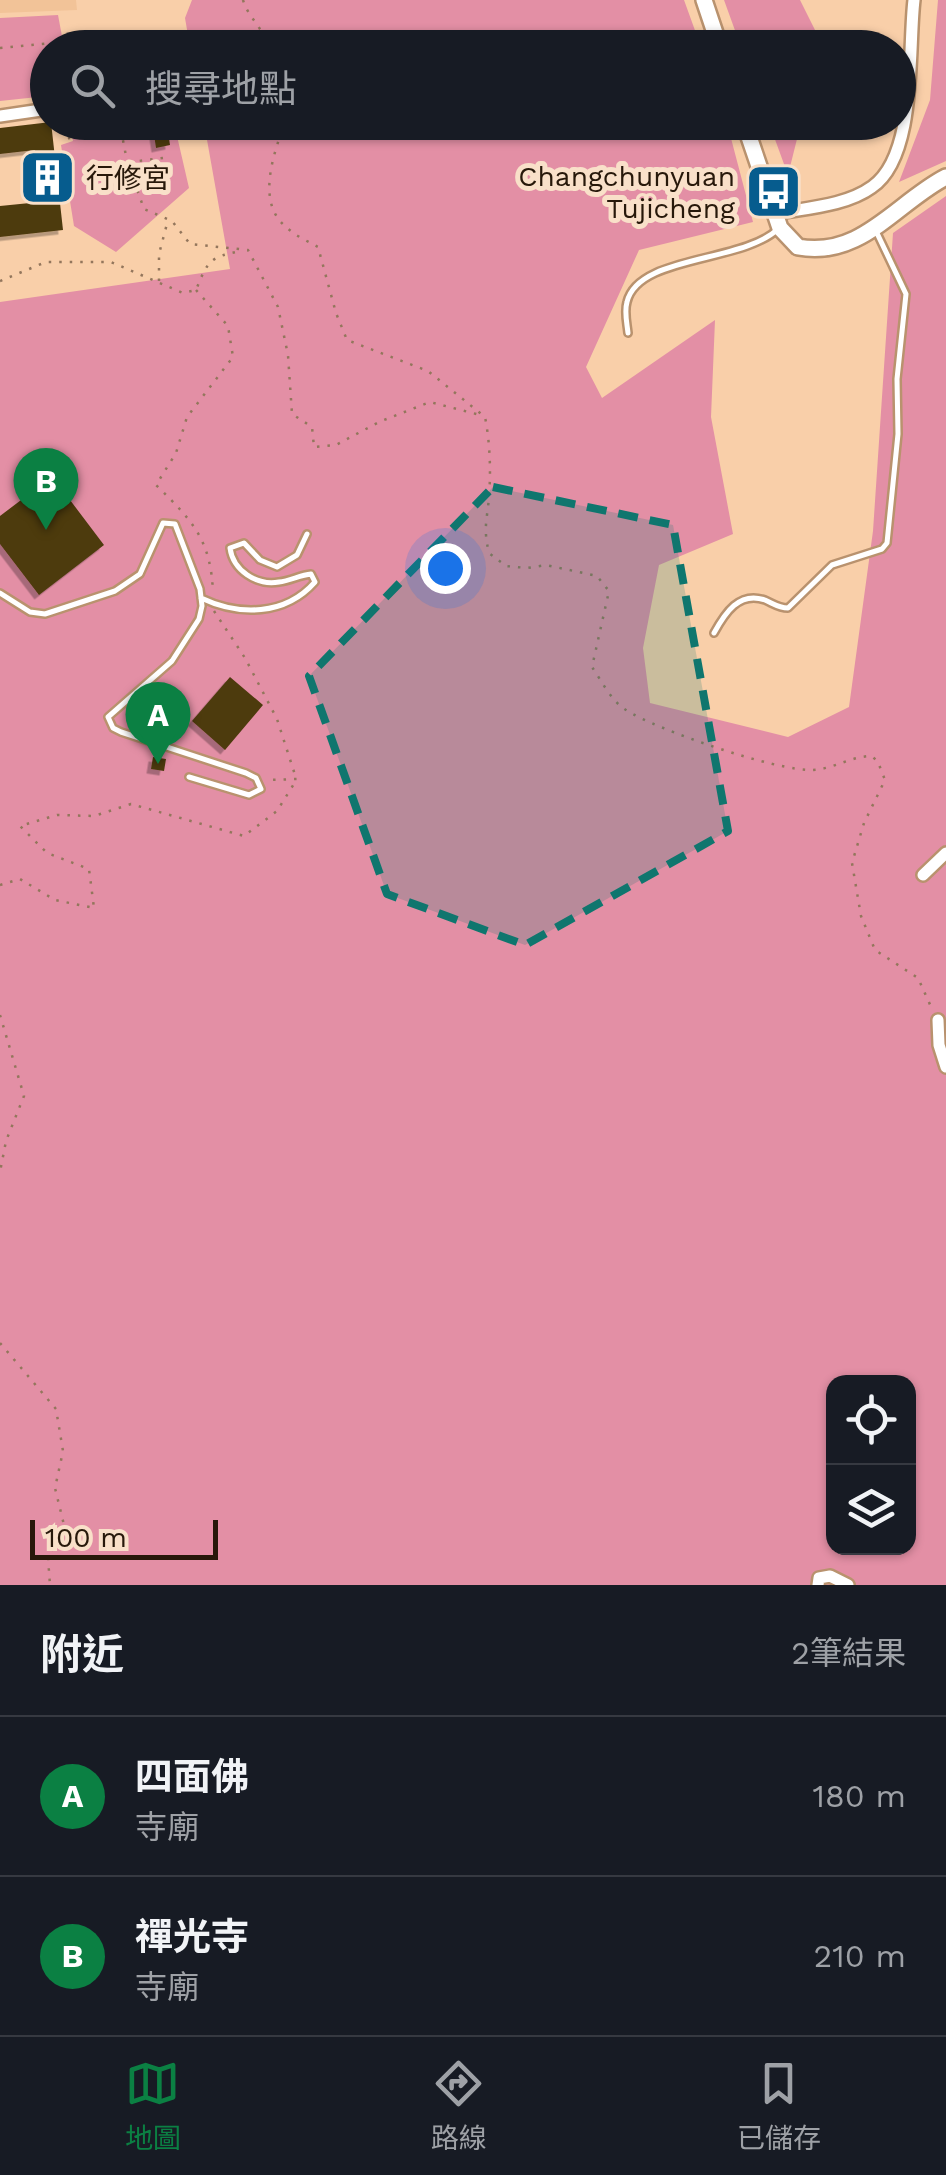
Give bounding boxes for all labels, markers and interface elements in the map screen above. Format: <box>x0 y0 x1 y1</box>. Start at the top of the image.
search box <box>30 30 916 140</box>
icon: search <box>65 58 120 113</box>
text: 搜尋地點 <box>145 67 297 111</box>
building icon: 行修宮 <box>17 148 77 208</box>
place label: Changchunyuan Tujicheng <box>518 160 735 225</box>
place label: 行修宮 <box>86 162 170 195</box>
bus stop icon: Changchunyuan Tujicheng <box>744 162 804 222</box>
pin: B <box>13 448 78 530</box>
your location <box>420 543 471 594</box>
pin: A <box>126 682 190 764</box>
map controls <box>826 1375 916 1555</box>
button: locate <box>826 1375 916 1465</box>
button: layers <box>826 1465 916 1555</box>
scale bar <box>30 1515 218 1560</box>
text: 100 m <box>45 1521 127 1554</box>
text: 附近 <box>40 1630 124 1679</box>
text: 2筆結果 <box>791 1634 906 1672</box>
text: 四面佛 <box>135 1755 249 1799</box>
text: A <box>62 1777 83 1815</box>
text: 180 m <box>812 1777 906 1815</box>
text: 寺廟 <box>135 1808 199 1846</box>
text: 禪光寺 <box>135 1915 249 1959</box>
text: B <box>62 1937 83 1975</box>
text: 210 m <box>814 1937 906 1975</box>
text: 寺廟 <box>135 1968 199 2006</box>
tab: 地圖 <box>125 2056 181 2156</box>
tab: 路線 <box>431 2056 487 2156</box>
tab: 已儲存 <box>737 2056 821 2156</box>

